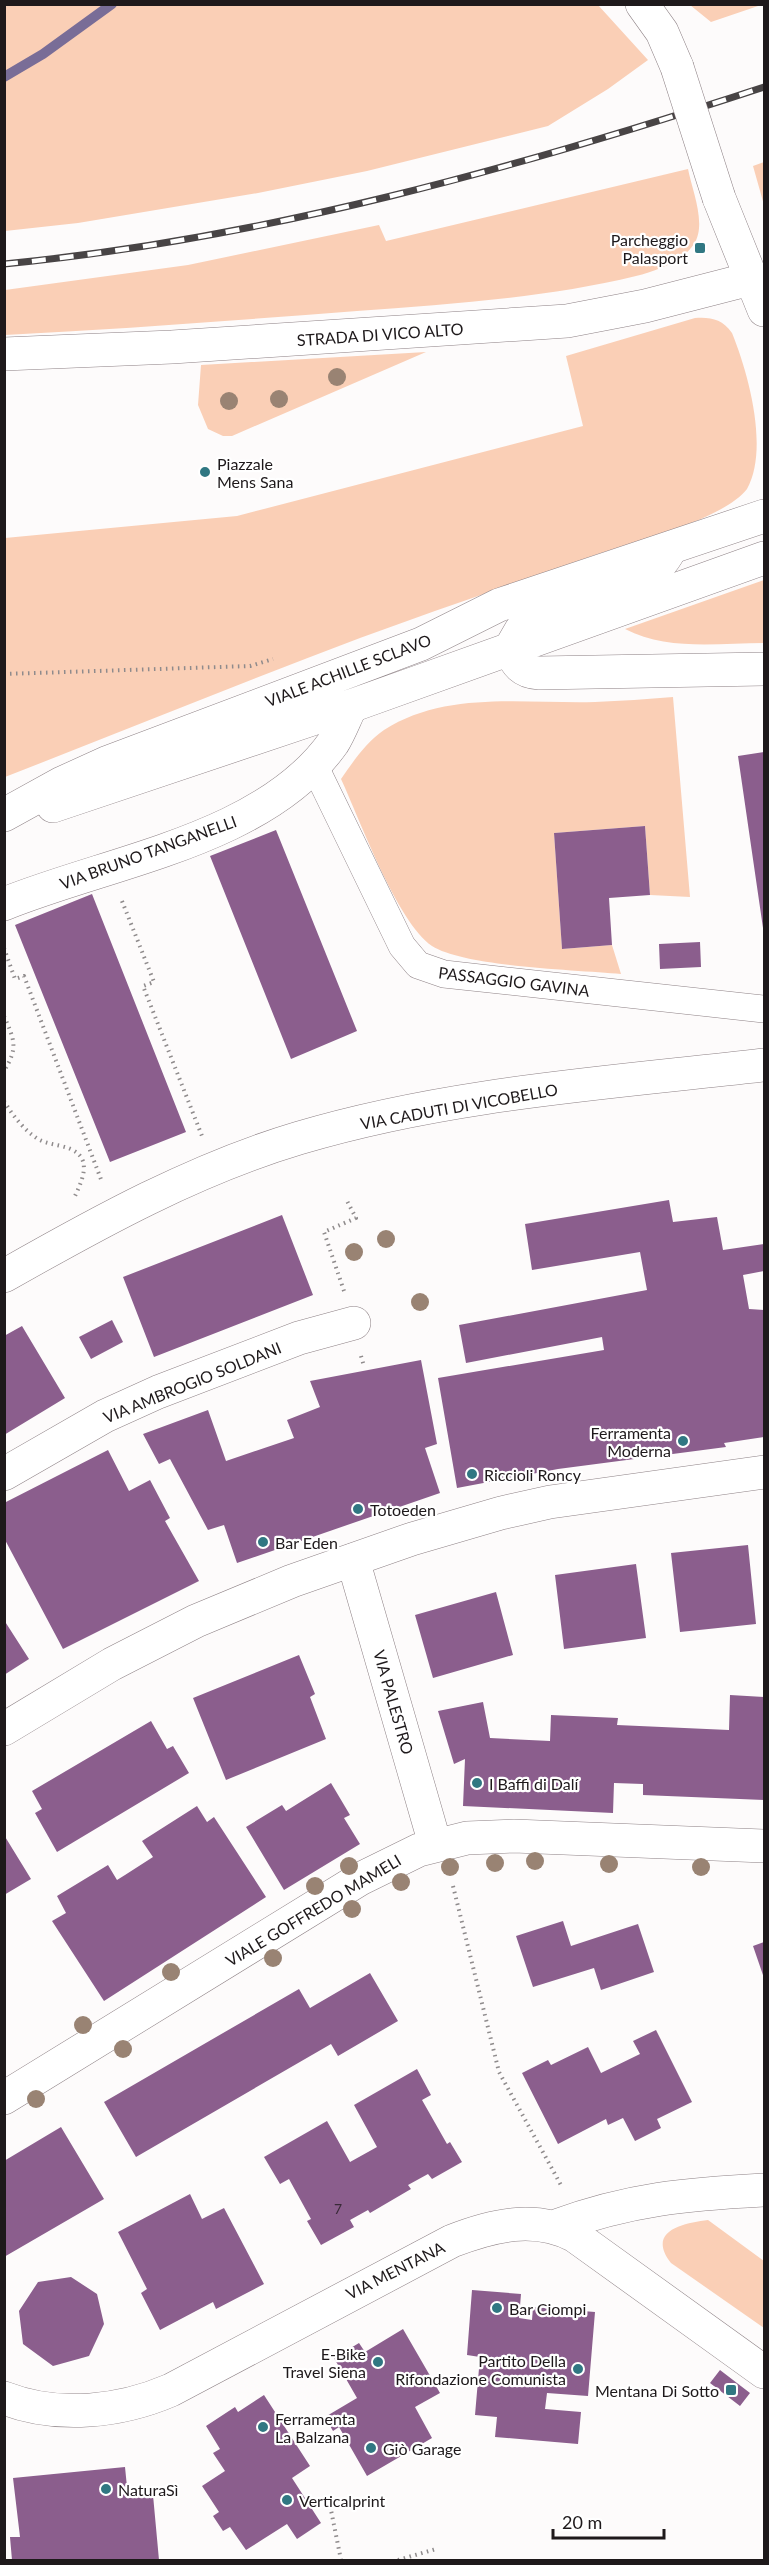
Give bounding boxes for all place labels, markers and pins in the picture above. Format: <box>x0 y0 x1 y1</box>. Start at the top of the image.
place label: Parcheggio Palasport <box>611 230 688 267</box>
marker: Parcheggio Palasport <box>693 241 707 255</box>
place label: Piazzale Mens Sana <box>217 454 293 491</box>
marker: Piazzale Mens Sana <box>198 465 212 479</box>
place label: Ferramenta Moderna <box>591 1423 671 1460</box>
marker: Ferramenta Moderna <box>676 1434 690 1448</box>
place label: Riccioli Roncy <box>484 1465 582 1484</box>
marker: Riccioli Roncy <box>465 1467 479 1481</box>
place label: Totoeden <box>370 1500 436 1519</box>
marker: Totoeden <box>351 1502 365 1516</box>
place label: Bar Eden <box>275 1533 338 1552</box>
marker: Bar Eden <box>256 1535 270 1549</box>
place label: I Baffi di Dalí <box>489 1774 580 1793</box>
marker: I Baffi di Dalí <box>470 1776 484 1790</box>
place label: Bar Ciompi <box>509 2299 586 2318</box>
marker: Bar Ciompi <box>490 2301 504 2315</box>
place label: E-Bike Travel Siena <box>283 2344 366 2381</box>
place label: Partito Della Rifondazione Comunista <box>395 2351 566 2388</box>
marker: E-Bike Travel Siena <box>371 2355 385 2369</box>
marker: Partito Della Rifondazione Comunista <box>571 2362 585 2376</box>
place label: Mentana Di Sotto <box>595 2381 719 2400</box>
marker: Mentana Di Sotto <box>724 2383 738 2397</box>
place label: Ferramenta La Balzana <box>275 2409 355 2446</box>
marker: Ferramenta La Balzana <box>256 2420 270 2434</box>
place label: Giò Garage <box>383 2439 462 2458</box>
marker: Giò Garage <box>364 2441 378 2455</box>
place label: NaturaSì <box>118 2480 178 2499</box>
marker: NaturaSì <box>99 2482 113 2496</box>
place label: Verticalprint <box>299 2491 386 2510</box>
marker: Verticalprint <box>280 2493 294 2507</box>

